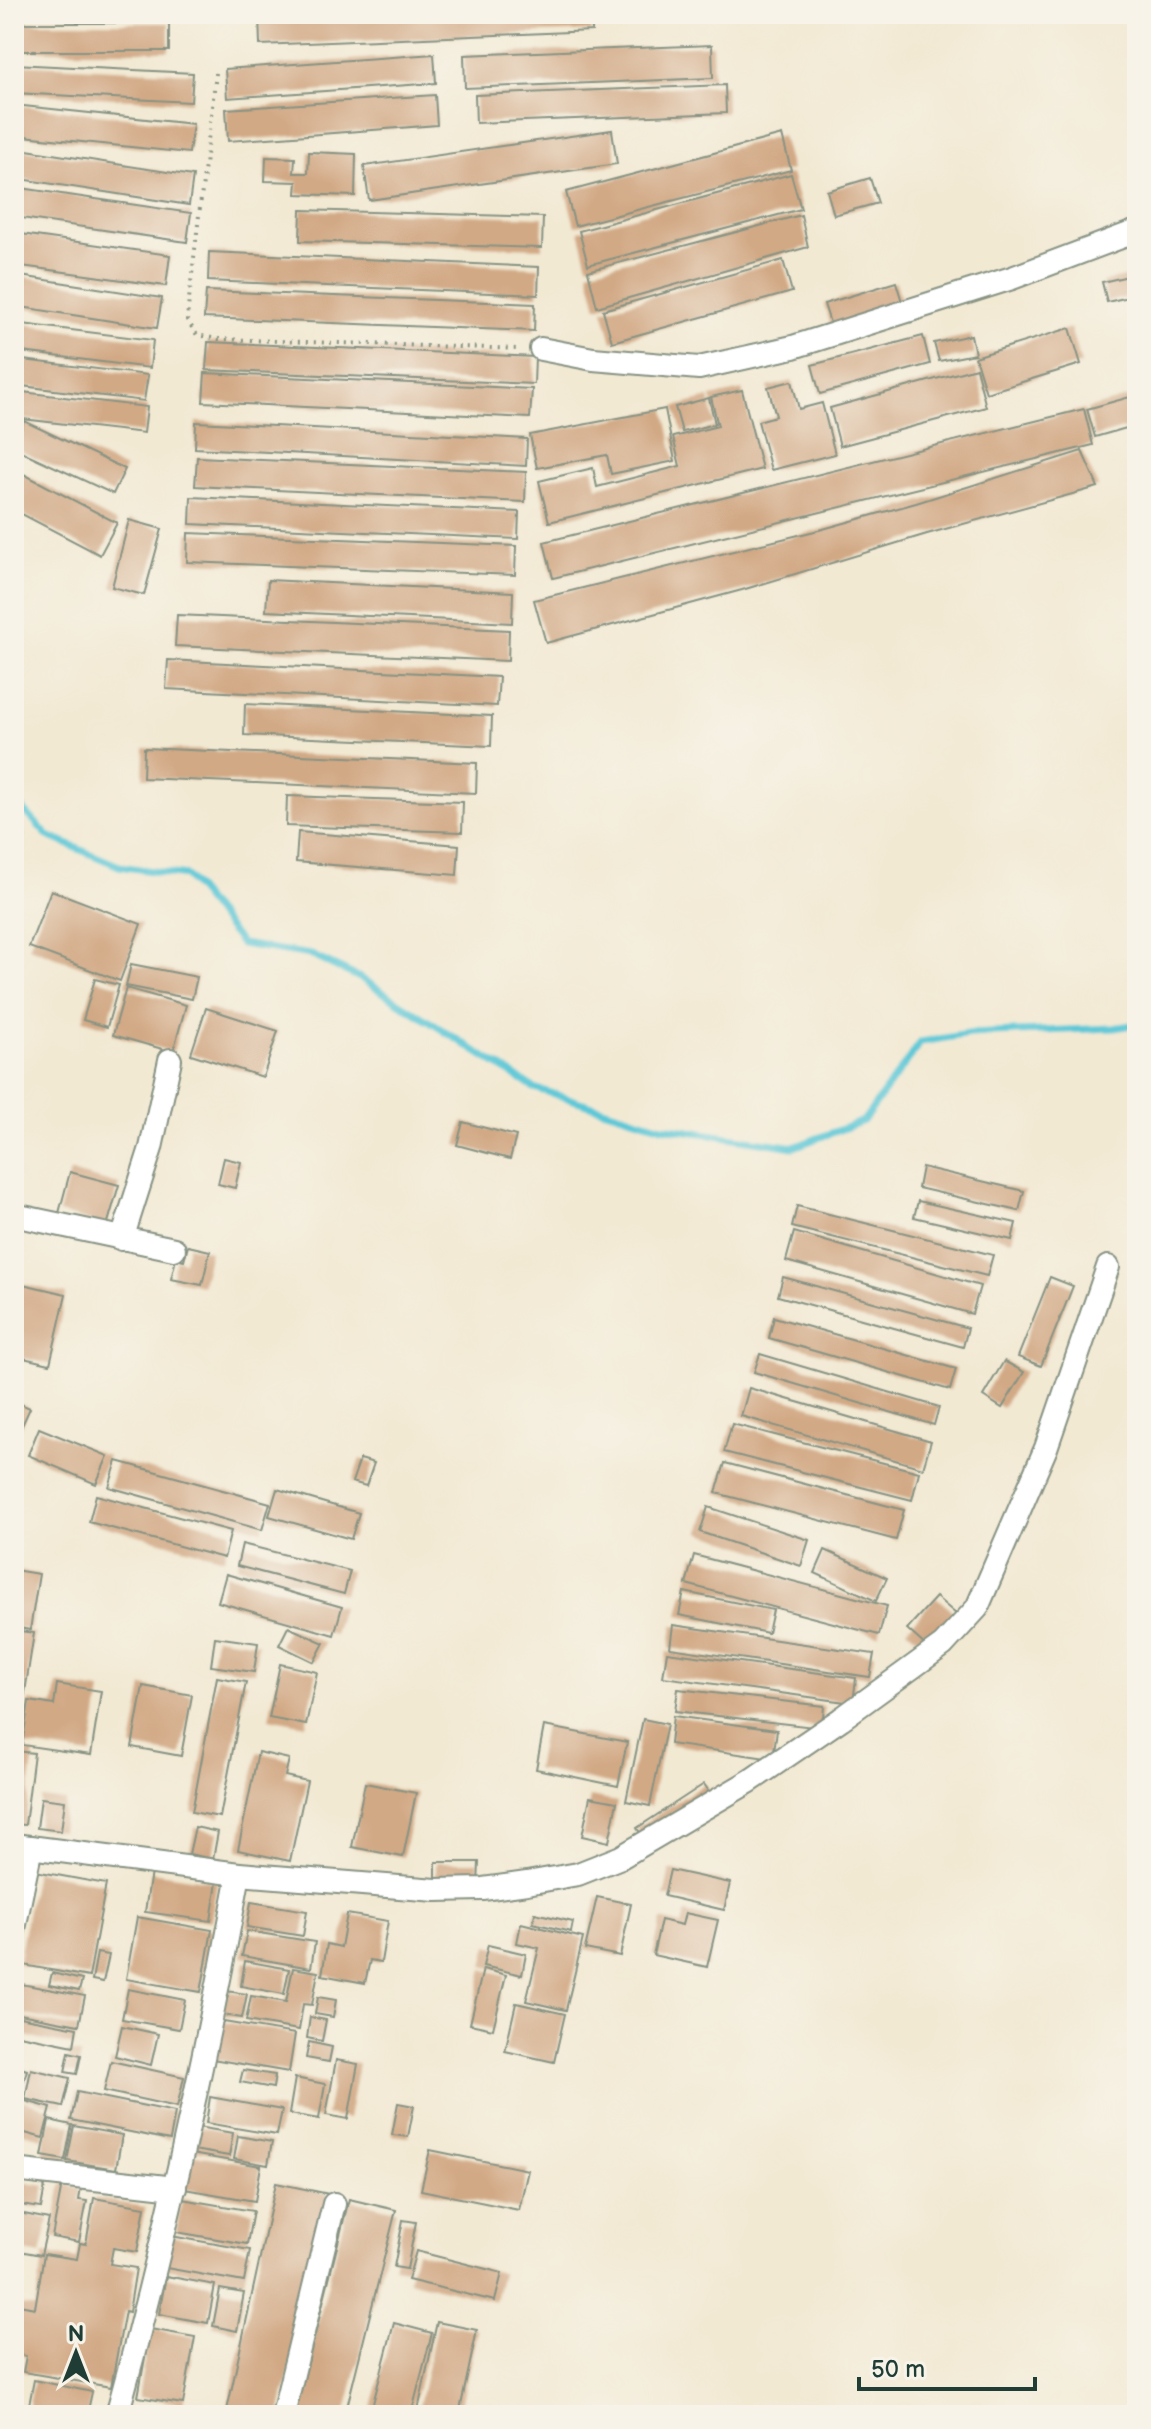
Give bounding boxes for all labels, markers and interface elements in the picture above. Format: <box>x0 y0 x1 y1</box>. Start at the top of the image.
north arrow <box>36 2313 116 2393</box>
text: N <box>68 2321 84 2348</box>
scale bar <box>859 2341 1035 2391</box>
text: 50 m <box>871 2355 925 2384</box>

